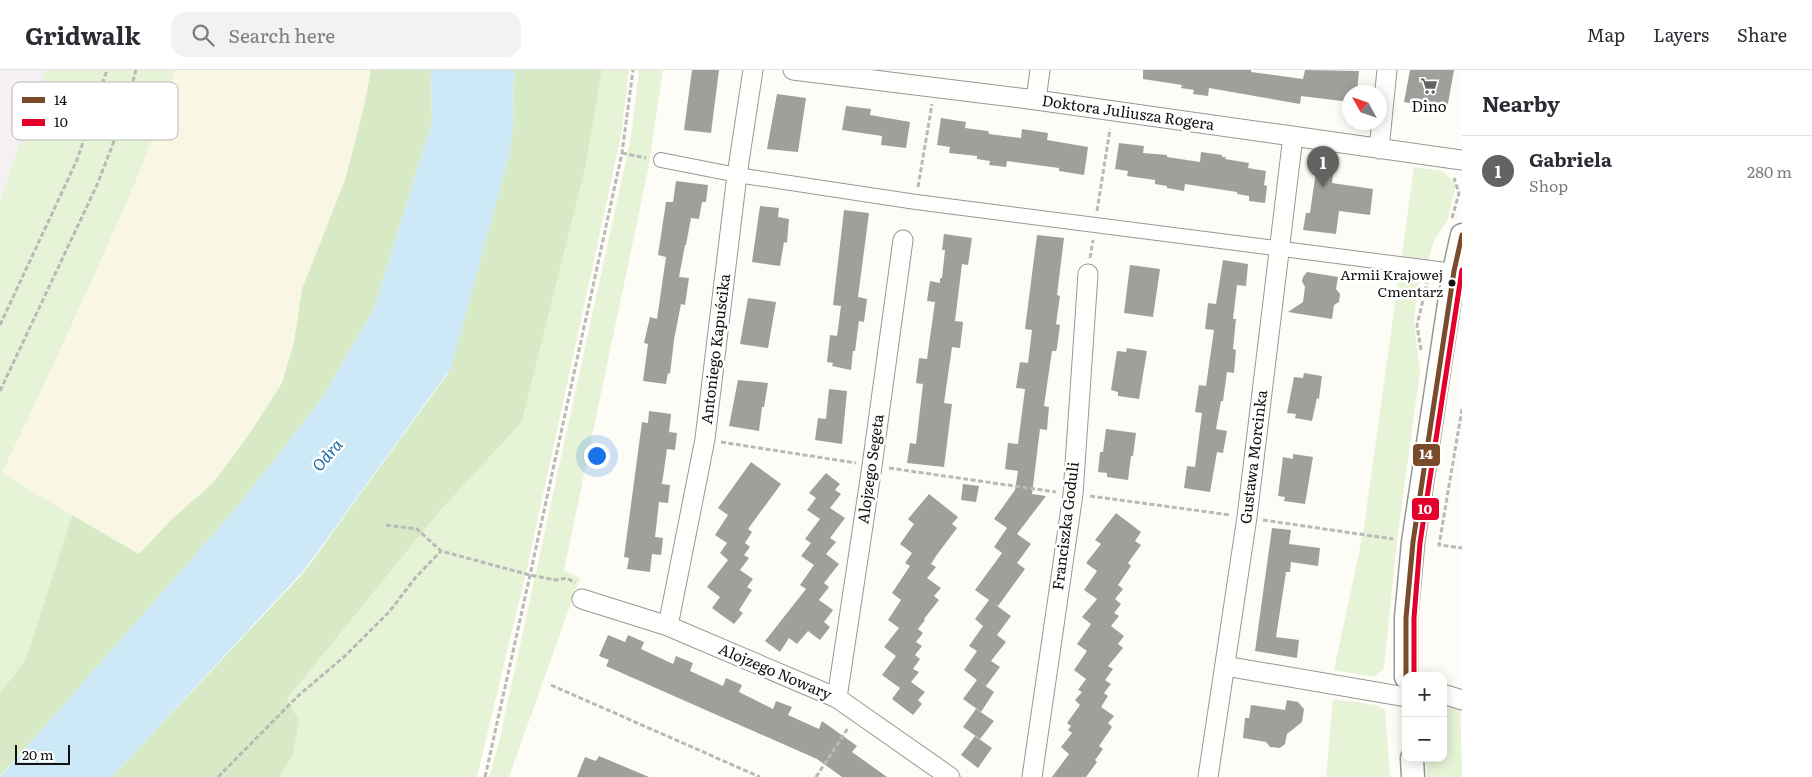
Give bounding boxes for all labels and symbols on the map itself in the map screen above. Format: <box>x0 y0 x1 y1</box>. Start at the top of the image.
supermarket icon: Dino <box>1419 76 1439 96</box>
legend <box>12 82 178 140</box>
north arrow <box>1342 85 1387 130</box>
street label: Doktora Juliusza Rogera <box>1040 88 1217 135</box>
text: 14 <box>54 89 67 109</box>
place label: Dino <box>1411 94 1447 117</box>
text: 10 <box>54 111 68 131</box>
pin: 1 <box>1307 146 1339 187</box>
place label: Armii Krajowej Cmentarz <box>1340 264 1443 301</box>
street label: Antoniego Kapuścika <box>694 271 735 425</box>
marker: Armii Krajowej Cmentarz <box>1447 278 1457 288</box>
street label: Gustawa Morcinka <box>1233 388 1272 525</box>
street label: Alojzego Segeta <box>850 412 889 525</box>
water label: Odra <box>305 432 348 476</box>
your location <box>584 443 610 469</box>
line badge: 14 <box>1412 443 1441 467</box>
text: 14 <box>1419 443 1433 463</box>
street label: Franciszka Goduli <box>1045 460 1084 591</box>
line badge: 10 <box>1411 497 1440 521</box>
text: 10 <box>1418 498 1433 518</box>
street label: Alojzego Nowary <box>715 636 836 705</box>
scale bar <box>15 742 70 765</box>

